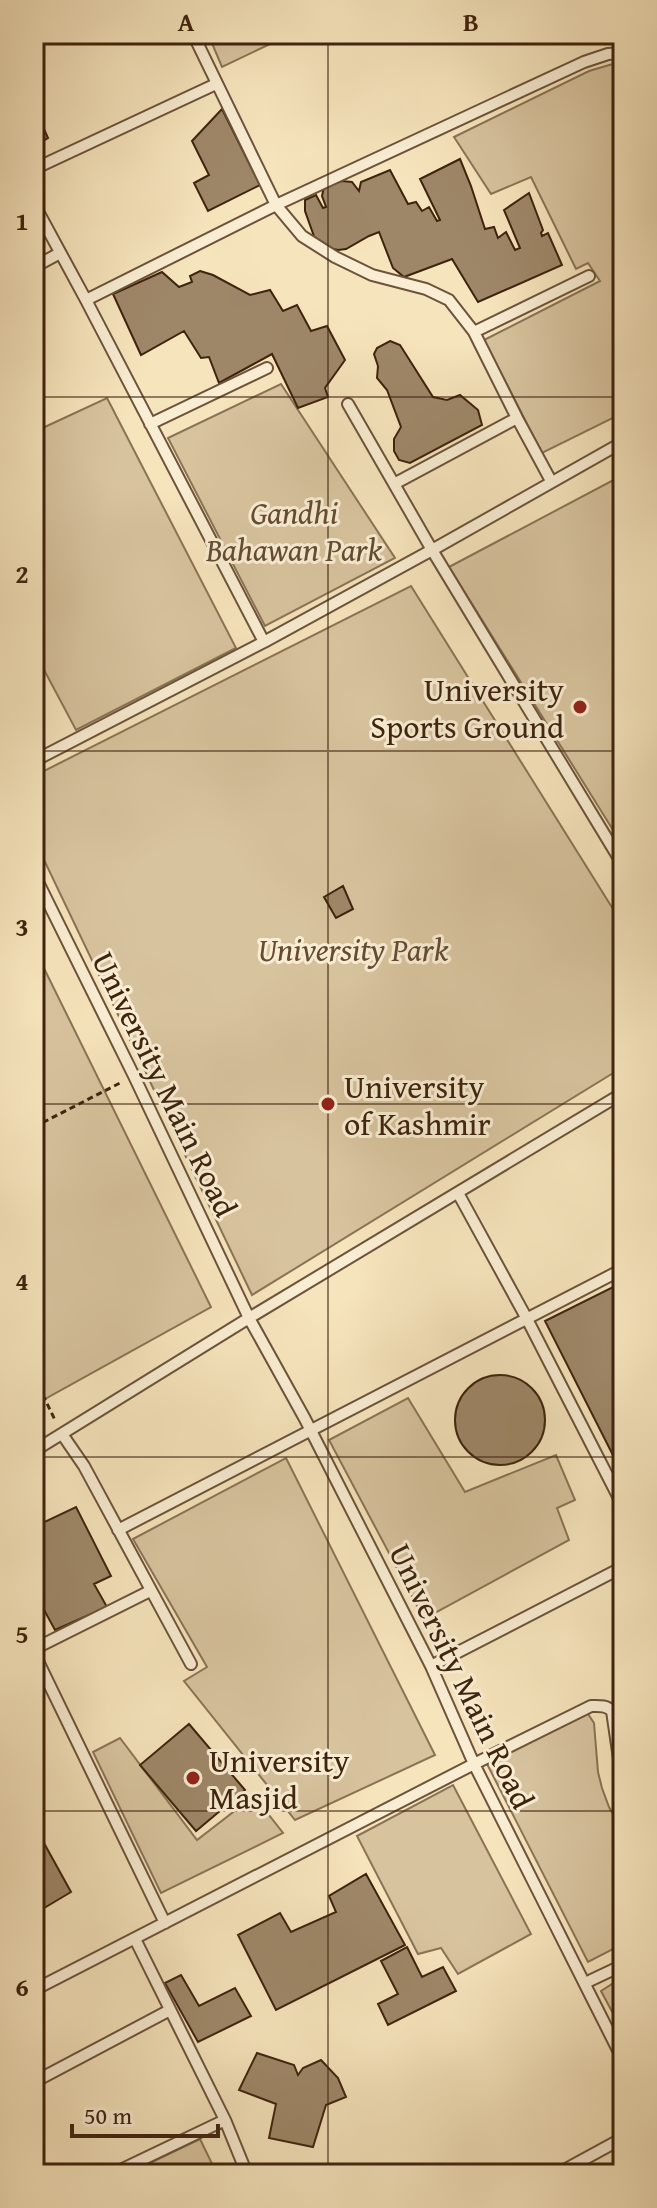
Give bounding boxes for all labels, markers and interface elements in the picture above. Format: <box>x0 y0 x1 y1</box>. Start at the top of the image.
text: A <box>178 2 195 41</box>
text: B <box>463 2 479 41</box>
text: 1 <box>15 201 29 240</box>
park label: Gandhi Bahawan Park <box>205 489 383 573</box>
text: 2 <box>15 554 29 593</box>
place label: University Sports Ground <box>370 666 564 750</box>
marker: University Sports Ground <box>571 698 589 716</box>
text: 3 <box>15 907 29 946</box>
park label: University Park <box>258 926 449 973</box>
street label: University Main Road <box>80 944 250 1224</box>
place label: University of Kashmir <box>344 1063 491 1147</box>
marker: University of Kashmir <box>319 1095 337 1113</box>
text: 4 <box>15 1261 29 1300</box>
street label: University Main Road <box>377 1536 547 1816</box>
text: 5 <box>15 1614 29 1653</box>
place label: University Masjid <box>209 1737 349 1821</box>
marker: University Masjid <box>184 1769 202 1787</box>
text: 6 <box>15 1967 29 2006</box>
scale bar <box>72 2088 218 2138</box>
text: 50 m <box>84 2098 132 2133</box>

